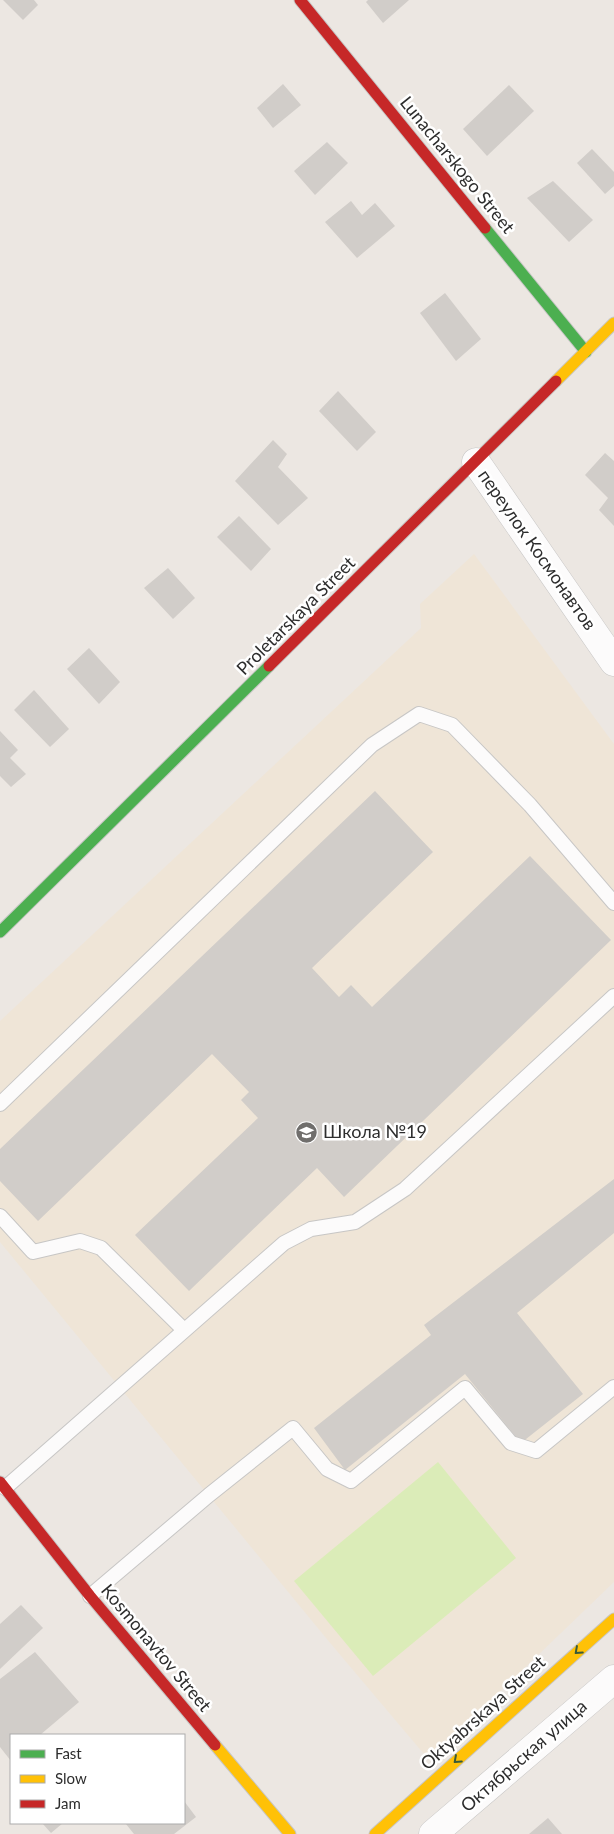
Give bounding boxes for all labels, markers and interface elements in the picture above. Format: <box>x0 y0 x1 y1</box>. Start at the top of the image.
street label: Lunacharskogo Street <box>396 91 520 238</box>
street label: переулок Космонавтов <box>474 465 602 634</box>
street label: Proletarskaya Street <box>232 551 359 679</box>
school or university icon: Школа №19 <box>295 1120 319 1144</box>
place label: Школа №19 <box>323 1120 427 1142</box>
street label: Kosmonavtov Street <box>97 1579 217 1716</box>
one-way arrow <box>574 1645 583 1654</box>
street label: Oktyabrskaya Street <box>415 1650 550 1774</box>
street label: Октябрьская улица <box>456 1695 591 1816</box>
legend <box>10 1734 185 1824</box>
text: Fast <box>55 1744 82 1762</box>
one-way arrow <box>454 1754 463 1763</box>
text: Slow <box>55 1769 87 1787</box>
text: Jam <box>55 1794 81 1812</box>

